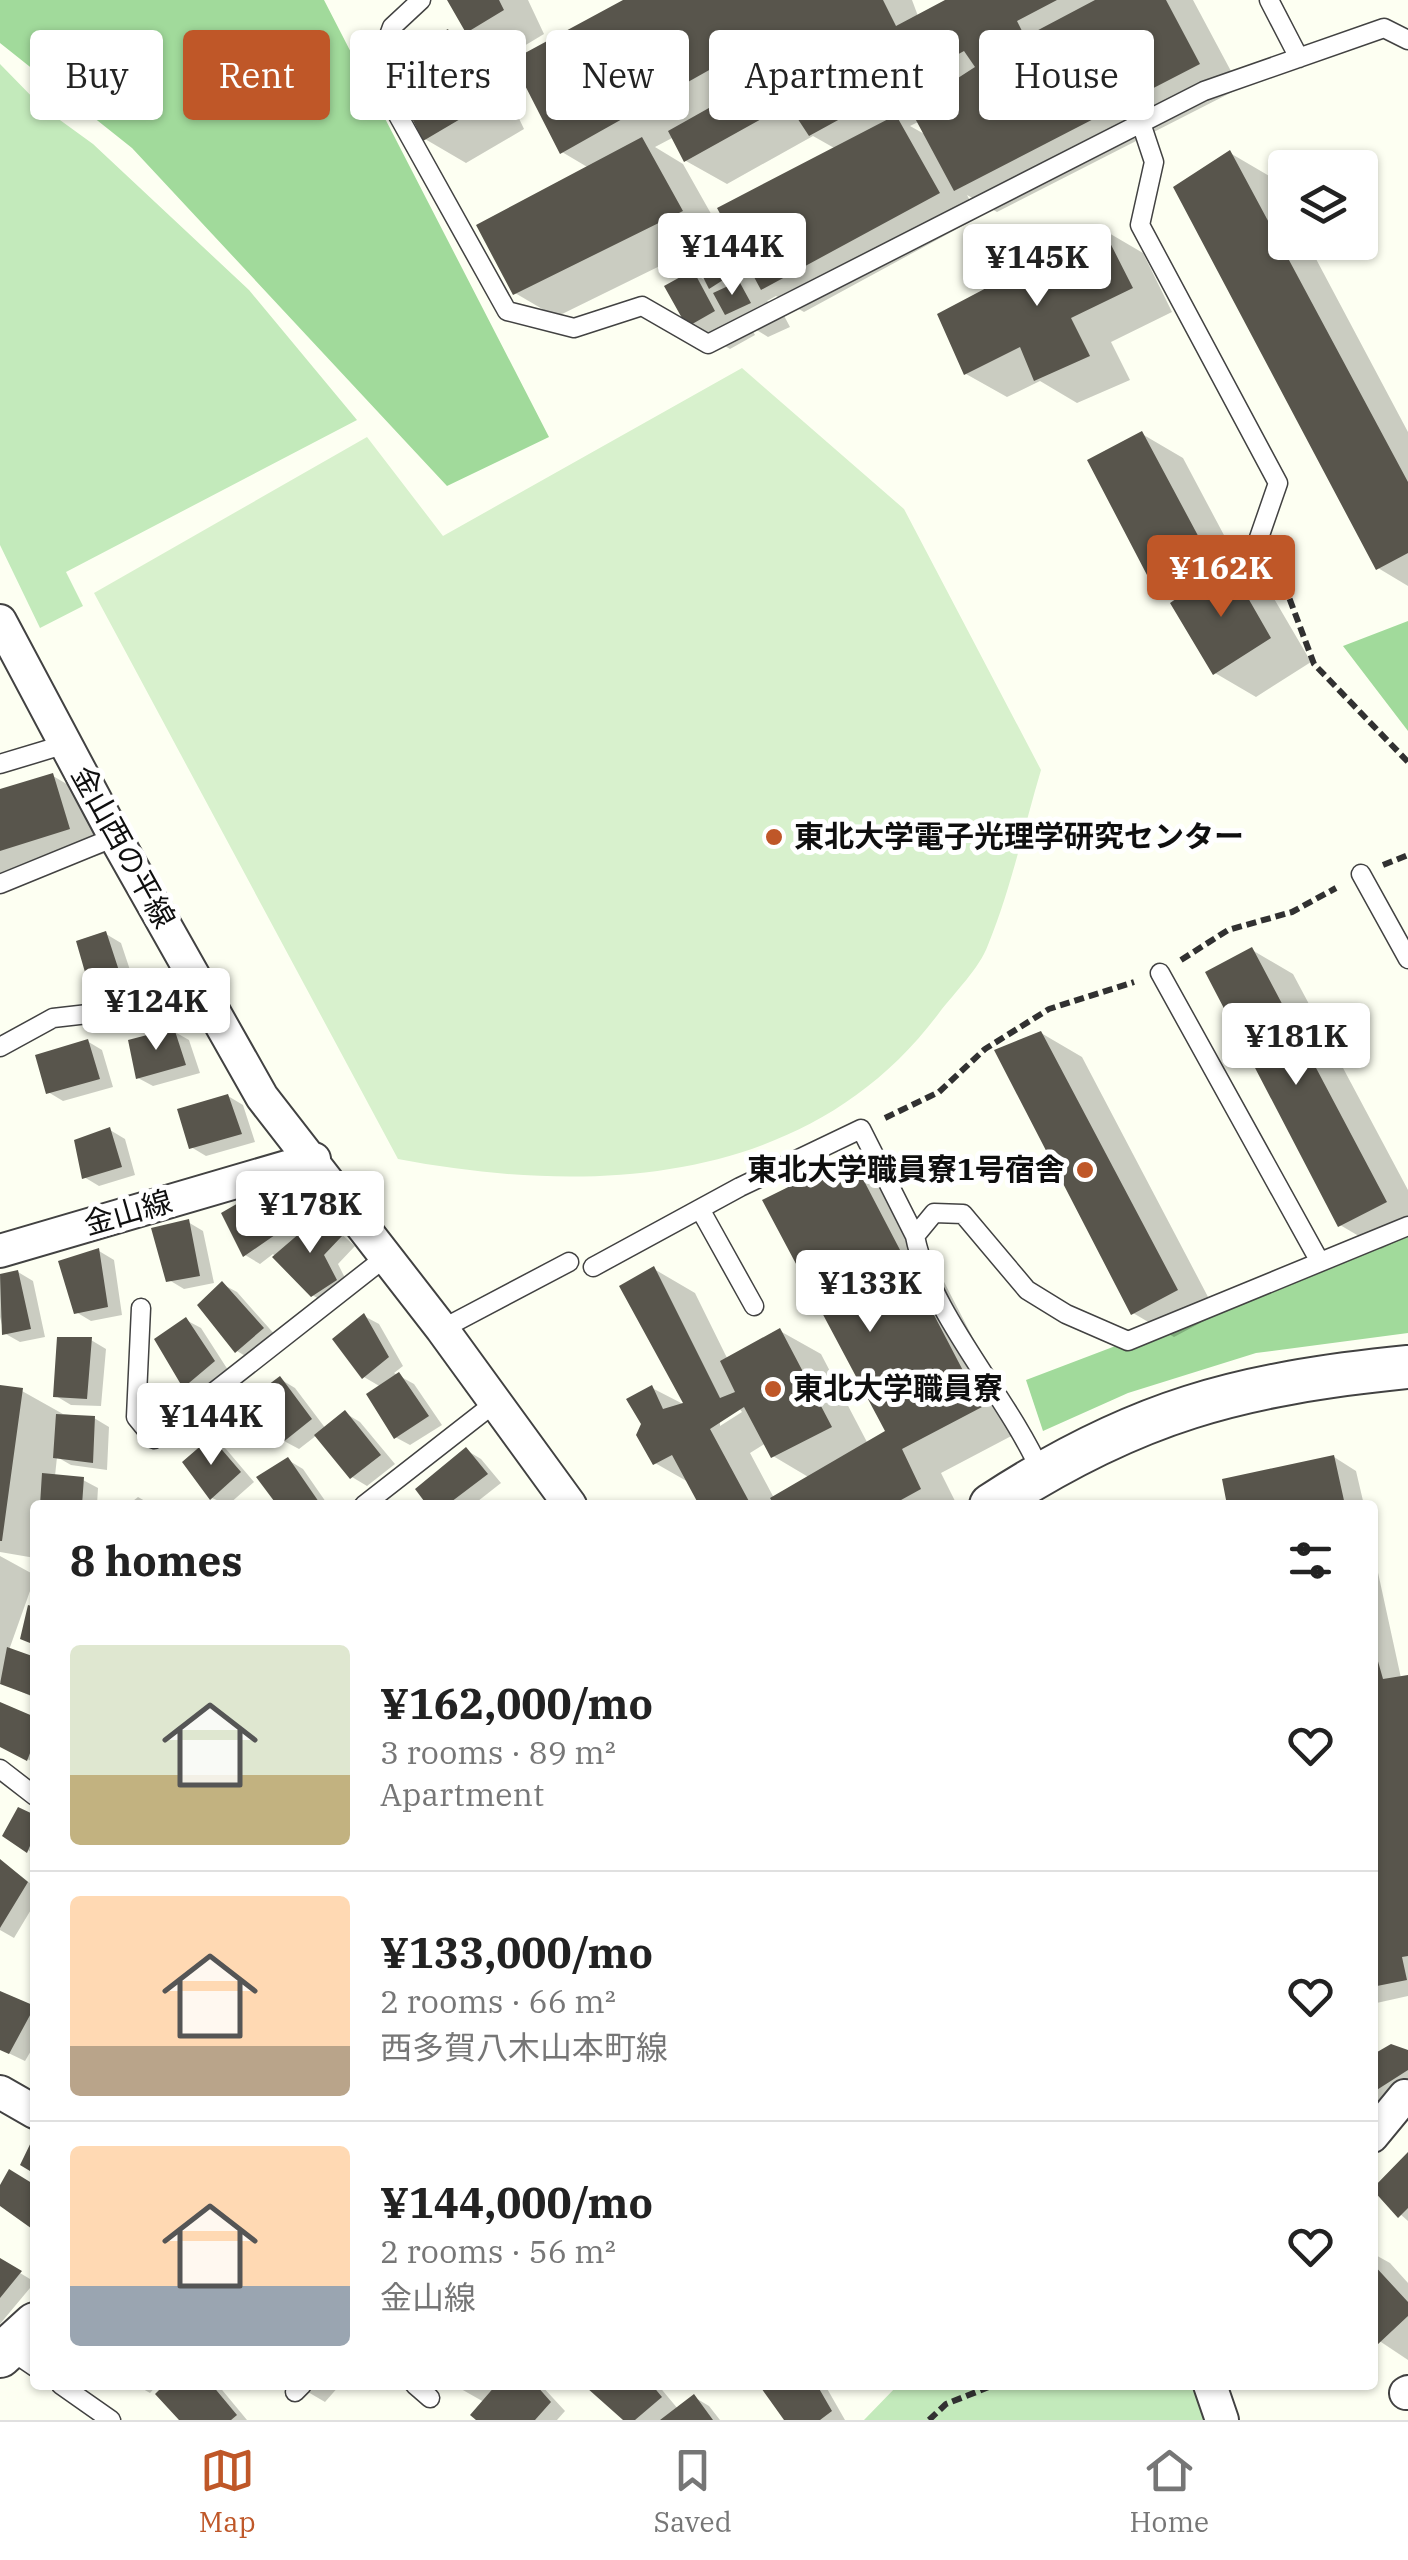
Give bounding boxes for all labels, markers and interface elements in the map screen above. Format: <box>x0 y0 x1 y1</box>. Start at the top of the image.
chip: Buy <box>30 30 163 120</box>
chip: Rent <box>183 30 330 120</box>
chip: Filters <box>350 30 526 120</box>
chip: New <box>546 30 689 120</box>
chip: Apartment <box>709 30 959 120</box>
chip: House <box>979 30 1154 120</box>
map controls <box>1268 150 1378 260</box>
button: layers <box>1268 150 1378 260</box>
pin: ¥144K <box>662 213 802 298</box>
text: ¥144K <box>680 224 784 266</box>
pin: ¥145K <box>967 224 1107 309</box>
text: ¥145K <box>985 235 1089 277</box>
pin: ¥162K <box>1151 535 1291 620</box>
text: ¥162K <box>1169 546 1273 588</box>
street label: 金山西の平線 <box>64 758 185 934</box>
place label: 東北大学電子光理学研究センター <box>794 816 1244 855</box>
marker: 東北大学電子光理学研究センター <box>763 826 785 848</box>
pin: ¥124K <box>86 968 226 1053</box>
text: ¥124K <box>104 979 208 1021</box>
pin: ¥181K <box>1226 1003 1366 1088</box>
text: ¥181K <box>1244 1014 1348 1056</box>
place label: 東北大学職員寮1号宿舎 <box>747 1149 1065 1188</box>
marker: 東北大学職員寮1号宿舎 <box>1074 1159 1096 1181</box>
pin: ¥178K <box>240 1171 380 1256</box>
street label: 金山線 <box>79 1180 176 1243</box>
text: ¥178K <box>258 1182 362 1224</box>
pin: ¥133K <box>800 1250 940 1335</box>
text: ¥133K <box>818 1261 922 1303</box>
place label: 東北大学職員寮 <box>793 1368 1003 1407</box>
marker: 東北大学職員寮 <box>762 1378 784 1400</box>
pin: ¥144K <box>141 1383 281 1468</box>
text: ¥144K <box>159 1394 263 1436</box>
text: 8 homes <box>70 1533 243 1588</box>
icon: filters <box>1283 1533 1338 1588</box>
text: ¥162,000/mo <box>380 1676 653 1731</box>
icon: home <box>150 1685 270 1805</box>
icon: heart <box>1283 1718 1338 1773</box>
text: 3 rooms · 89 m² <box>380 1731 616 1773</box>
text: Apartment <box>380 1773 544 1815</box>
text: ¥133,000/mo <box>380 1925 653 1980</box>
icon: home <box>150 1936 270 2056</box>
icon: heart <box>1283 1969 1338 2024</box>
text: 2 rooms · 66 m² <box>380 1980 616 2022</box>
text: 西多賀八木山本町線 <box>380 2026 668 2068</box>
text: ¥144,000/mo <box>380 2175 653 2230</box>
icon: home <box>150 2186 270 2306</box>
icon: heart <box>1283 2219 1338 2274</box>
text: 2 rooms · 56 m² <box>380 2230 616 2272</box>
text: 金山線 <box>380 2276 476 2318</box>
tab: Map <box>199 2443 256 2540</box>
tab: Saved <box>653 2443 732 2540</box>
tab: Home <box>1130 2443 1209 2540</box>

